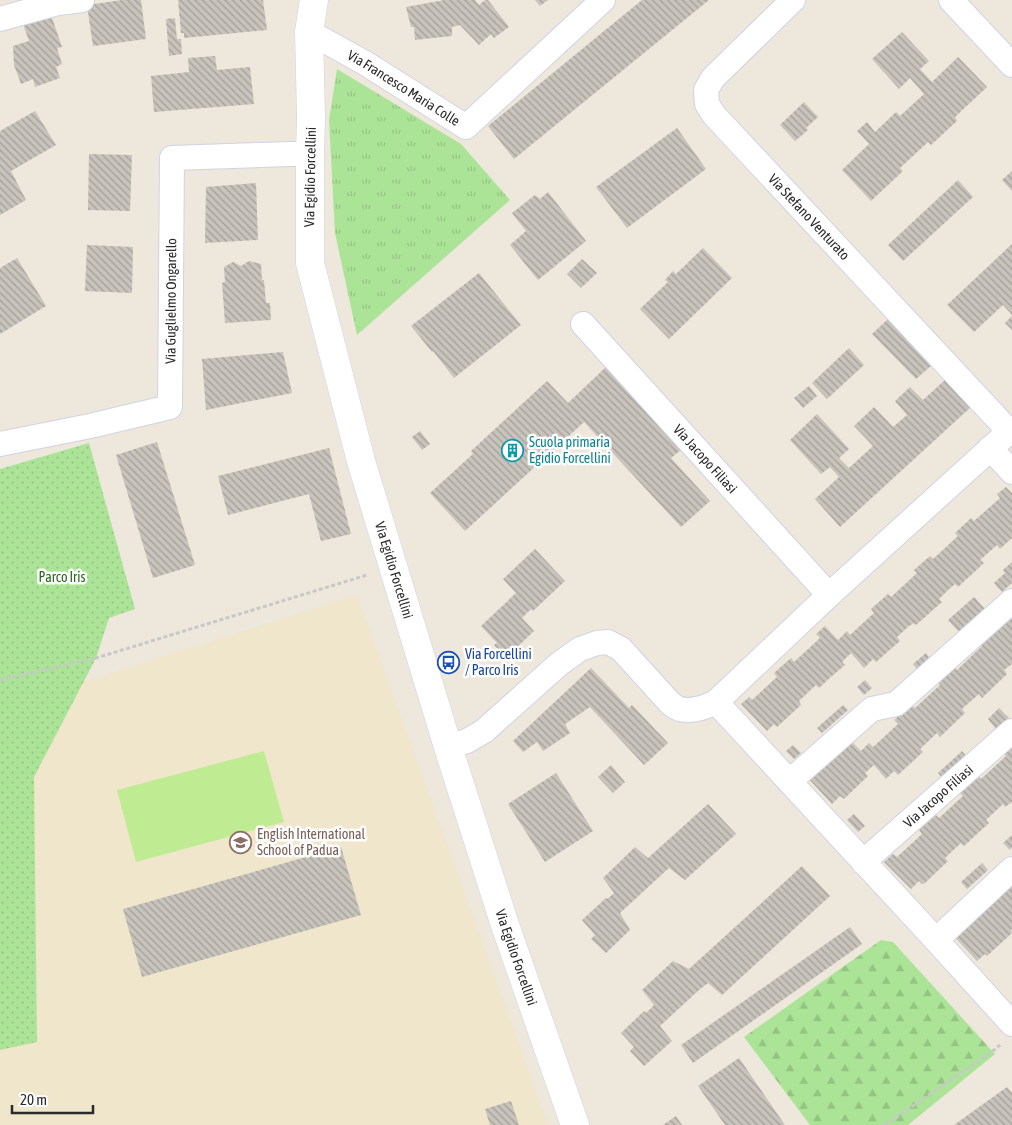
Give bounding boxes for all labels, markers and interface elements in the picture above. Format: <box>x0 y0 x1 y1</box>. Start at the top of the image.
street label: Via Francesco Maria Colle <box>345 47 463 129</box>
street label: Via Egidio Forcellini <box>301 127 319 227</box>
street label: Via Stefano Venturato <box>765 171 853 263</box>
street label: Via Guglielmo Ongarello <box>162 238 179 364</box>
street label: Via Jacopo Filiasi <box>670 421 740 496</box>
place label: Scuola primaria Egidio Forcellini <box>529 434 611 466</box>
building icon: Scuola primaria Egidio Forcellini <box>501 438 525 462</box>
street label: Via Egidio Forcellini <box>372 520 416 621</box>
park label: Parco Iris <box>39 569 85 585</box>
place label: Via Forcellini / Parco Iris <box>465 646 532 678</box>
bus stop icon: Via Forcellini / Parco Iris <box>437 650 461 674</box>
street label: Via Jacopo Filiasi <box>900 761 976 831</box>
place label: English International School of Padua <box>257 826 366 858</box>
school or university icon: English International School of Padua <box>229 830 253 854</box>
street label: Via Egidio Forcellini <box>493 907 540 1007</box>
scale bar <box>12 1082 94 1114</box>
text: 20 m <box>20 1091 47 1108</box>

